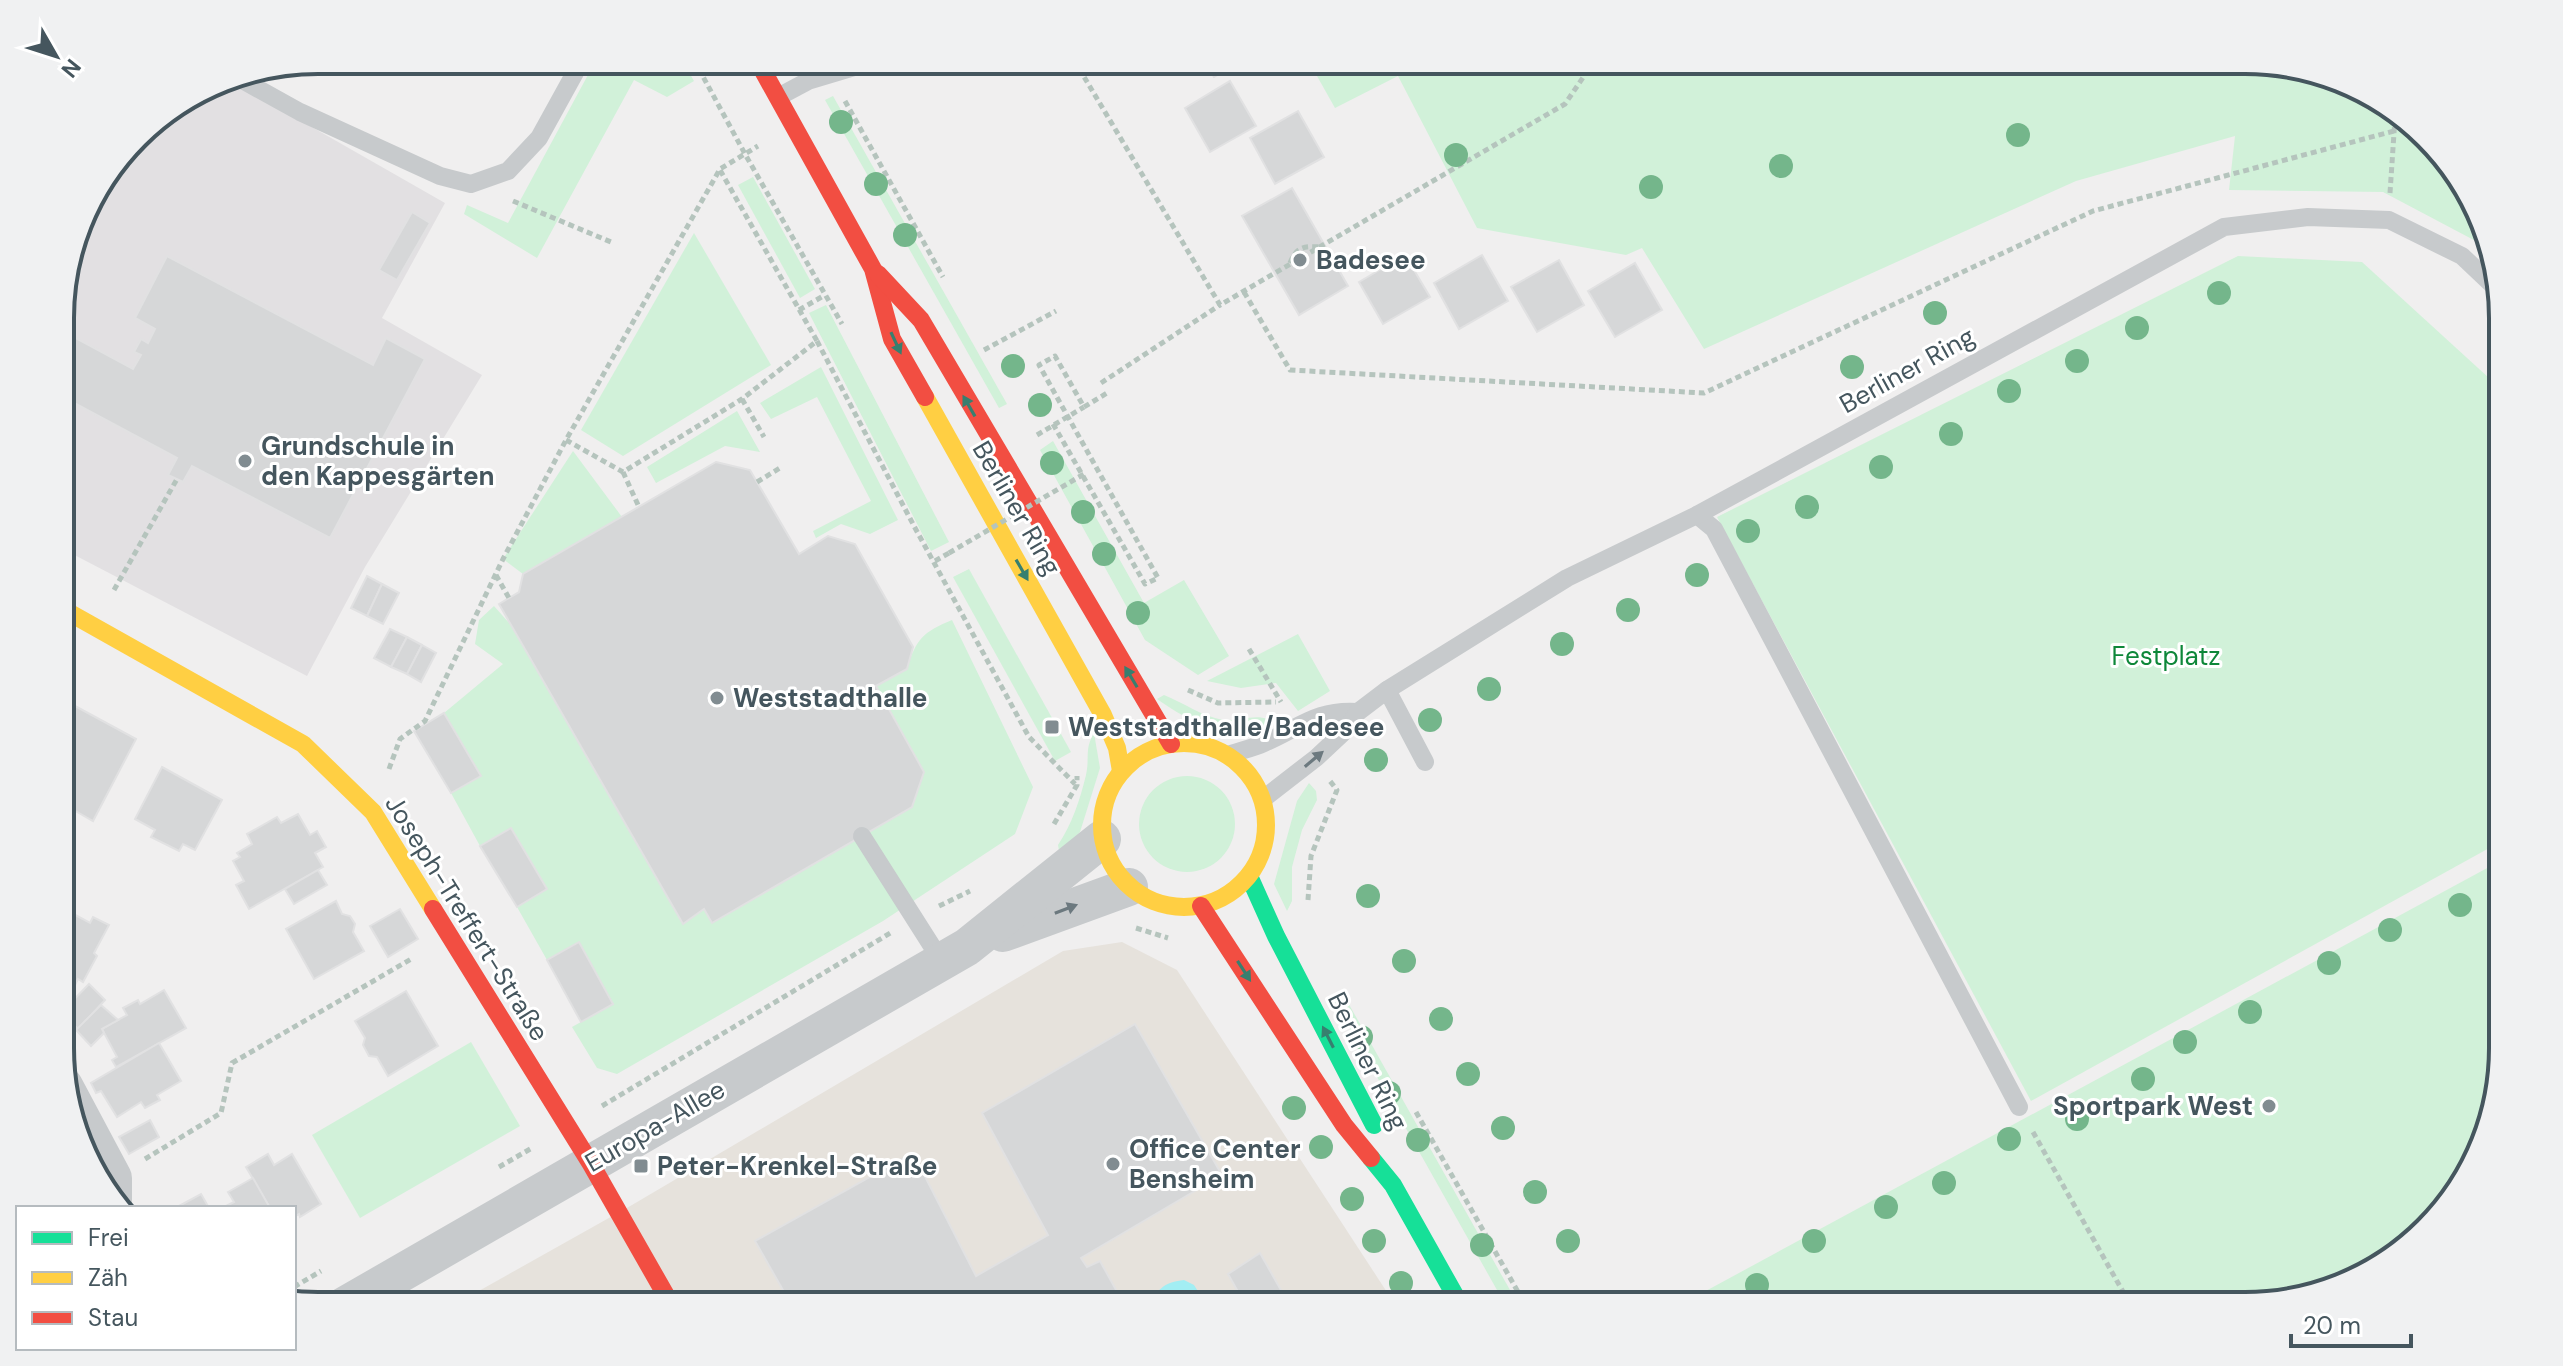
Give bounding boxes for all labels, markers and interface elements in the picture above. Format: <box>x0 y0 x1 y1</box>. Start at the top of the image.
north arrow <box>16 16 96 96</box>
text: N <box>55 53 87 84</box>
place label: Badesee <box>1316 243 1426 277</box>
marker: Badesee <box>1291 251 1309 269</box>
street label: Berliner Ring <box>1833 319 1981 421</box>
one-way arrow <box>889 332 903 355</box>
one-way arrow <box>962 395 976 417</box>
place label: Grundschule in den Kappesgärten <box>261 429 495 493</box>
street label: Berliner Ring <box>965 435 1069 581</box>
marker: Grundschule in den Kappesgärten <box>236 452 254 470</box>
one-way arrow <box>1015 559 1029 582</box>
park label: Festplatz <box>2112 639 2220 673</box>
one-way arrow <box>1124 666 1138 688</box>
place label: Weststadthalle <box>733 681 927 715</box>
marker: Weststadthalle <box>708 689 726 707</box>
place label: Weststadthalle/Badesee <box>1068 710 1384 744</box>
marker: Weststadthalle/Badesee <box>1043 718 1061 736</box>
one-way arrow <box>1304 751 1324 768</box>
street label: Joseph-Treffert-Straße <box>377 789 557 1047</box>
one-way arrow <box>1054 902 1078 915</box>
one-way arrow <box>1237 960 1252 981</box>
street label: Berliner Ring <box>1320 986 1416 1136</box>
one-way arrow <box>1322 1025 1335 1048</box>
street label: Europa-Allee <box>579 1072 731 1180</box>
place label: Sportpark West <box>2053 1089 2253 1123</box>
marker: Sportpark West <box>2260 1097 2278 1115</box>
place label: Office Center Bensheim <box>1129 1132 1301 1196</box>
place label: Peter-Krenkel-Straße <box>657 1149 937 1183</box>
marker: Office Center Bensheim <box>1104 1155 1122 1173</box>
marker: Peter-Krenkel-Straße <box>632 1157 650 1175</box>
legend <box>16 1206 296 1350</box>
text: Frei <box>88 1222 129 1253</box>
text: Zäh <box>88 1262 128 1293</box>
scale bar <box>2291 1298 2411 1348</box>
text: Stau <box>88 1302 138 1333</box>
text: 20 m <box>2303 1310 2361 1341</box>

